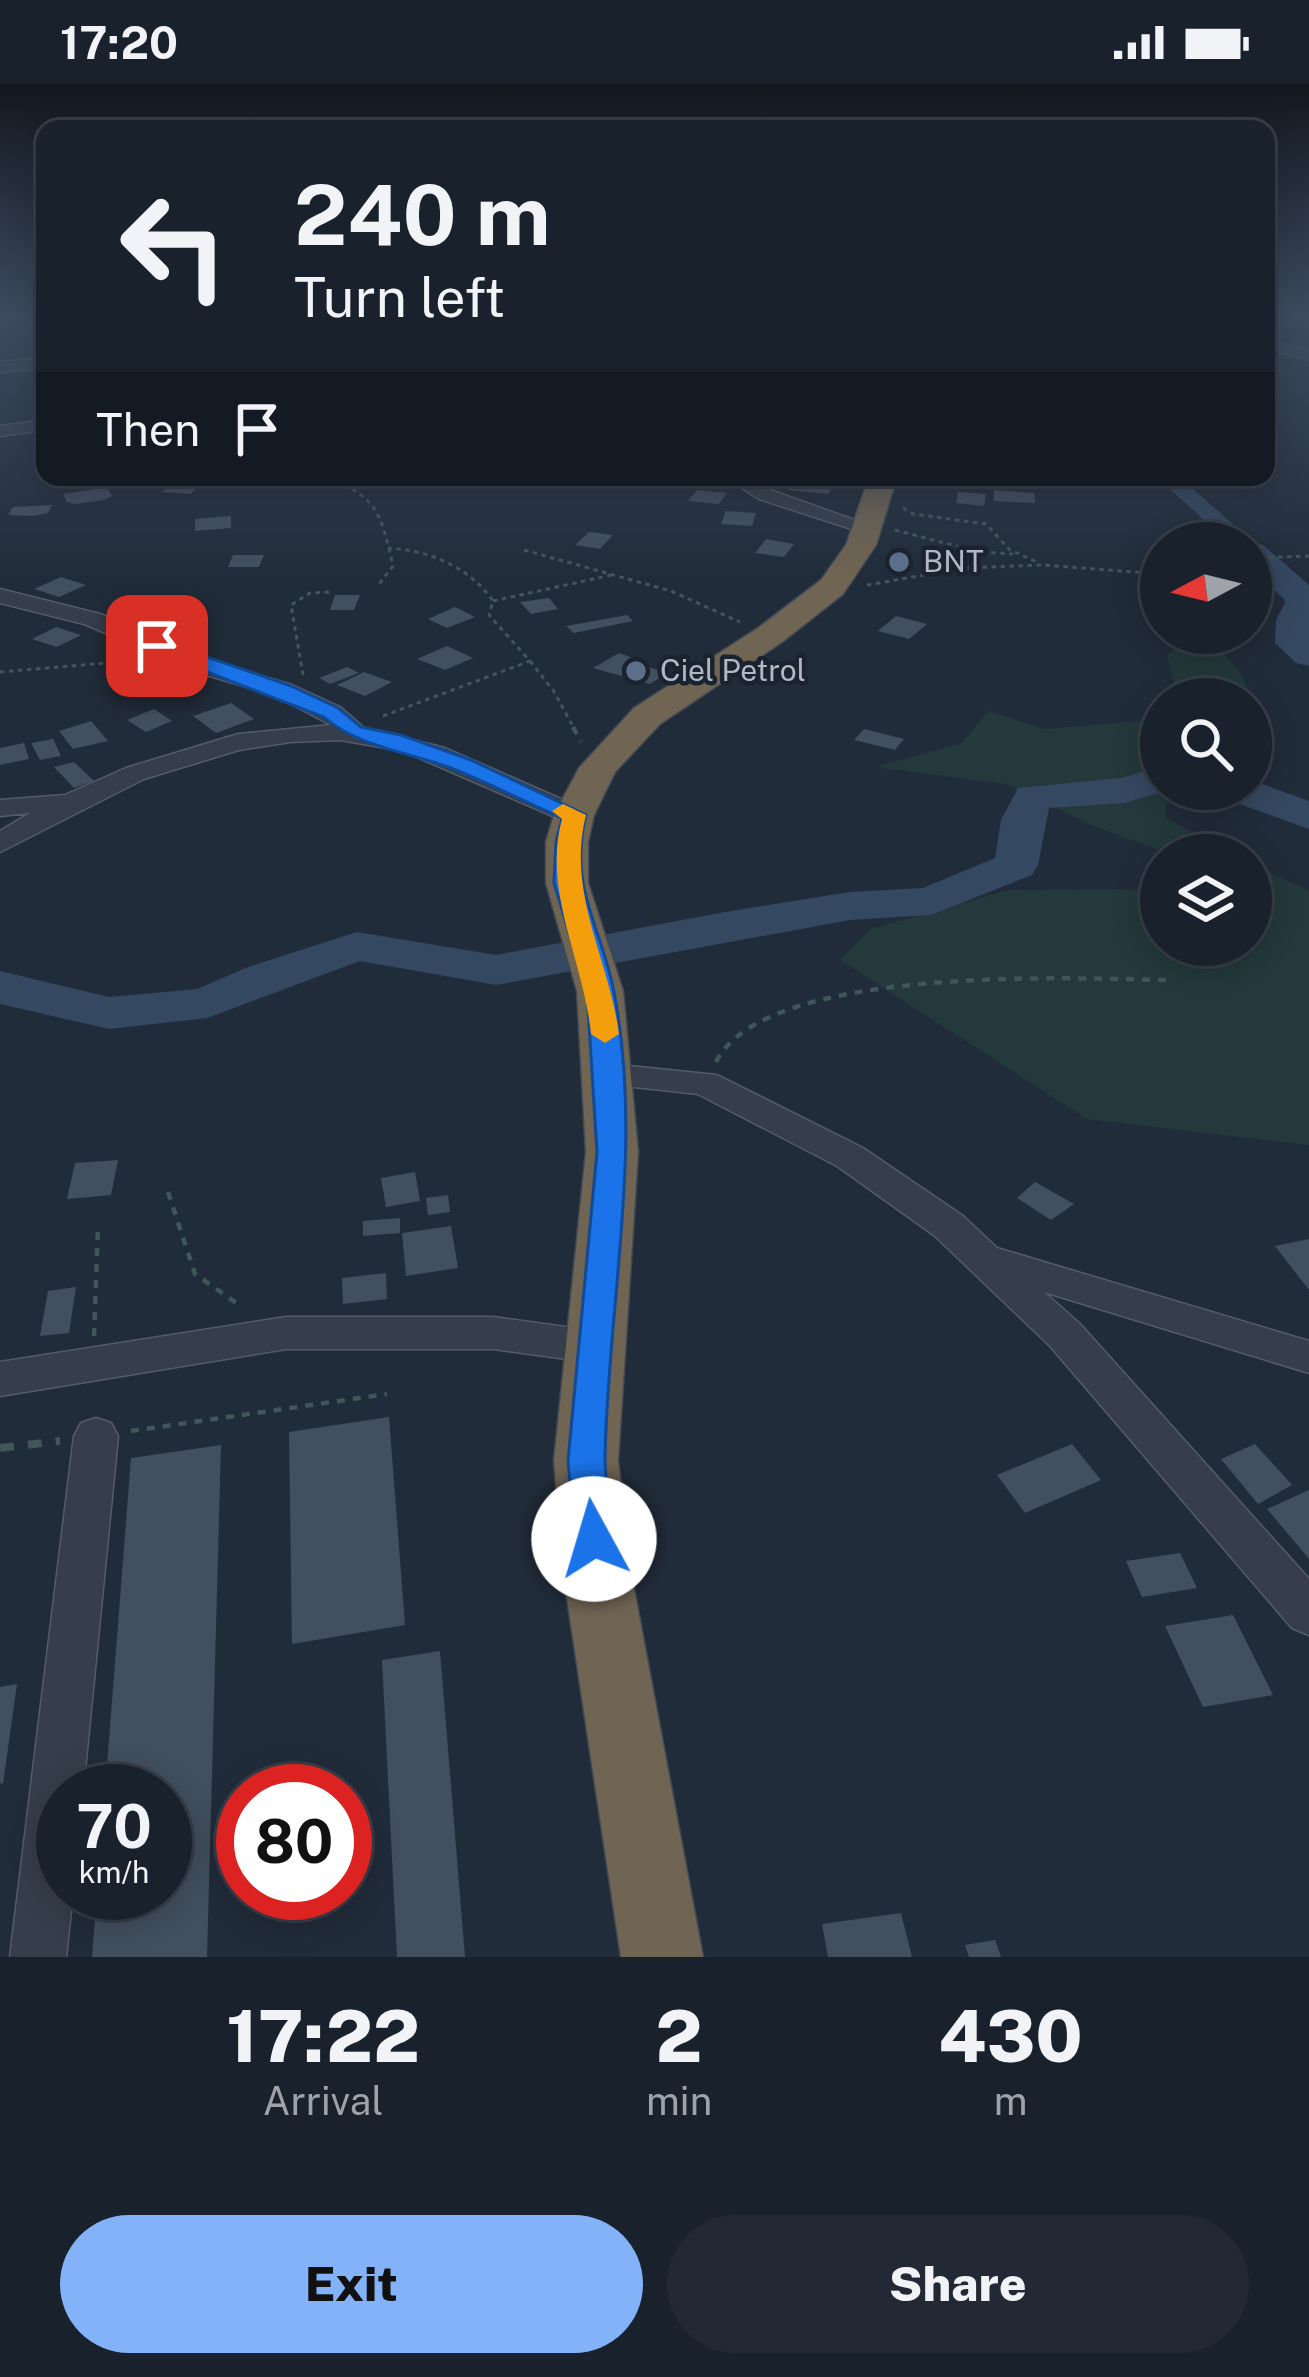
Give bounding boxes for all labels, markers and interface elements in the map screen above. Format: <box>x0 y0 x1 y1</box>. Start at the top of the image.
text: 17:20 <box>60 16 178 69</box>
text: 240 m <box>294 165 551 264</box>
icon: left <box>96 168 252 324</box>
text: Turn left <box>294 266 505 329</box>
icon: arrive <box>224 396 290 462</box>
text: Then <box>96 403 200 456</box>
north arrow <box>1140 522 1272 654</box>
map controls <box>1140 522 1272 966</box>
place label: BNT <box>923 543 984 579</box>
marker: BNT <box>886 549 912 575</box>
pin <box>106 595 208 697</box>
icon: arrive <box>124 613 190 679</box>
place label: Ciel Petrol <box>660 652 806 688</box>
marker: Ciel Petrol <box>623 658 649 684</box>
button: search <box>1140 678 1272 810</box>
button: layers <box>1140 834 1272 966</box>
position arrow <box>531 1476 657 1602</box>
speed limit sign: 80 <box>216 1764 372 1920</box>
text: 70 <box>76 1791 152 1862</box>
text: km/h <box>79 1854 149 1890</box>
text: 17:22 <box>226 1994 420 2078</box>
text: 2 <box>656 1994 703 2078</box>
text: 430 <box>938 1994 1083 2078</box>
text: Arrival <box>263 2078 383 2124</box>
text: min <box>646 2078 712 2124</box>
text: m <box>994 2078 1027 2124</box>
button: Exit <box>60 2215 643 2353</box>
button: Share <box>667 2215 1249 2353</box>

